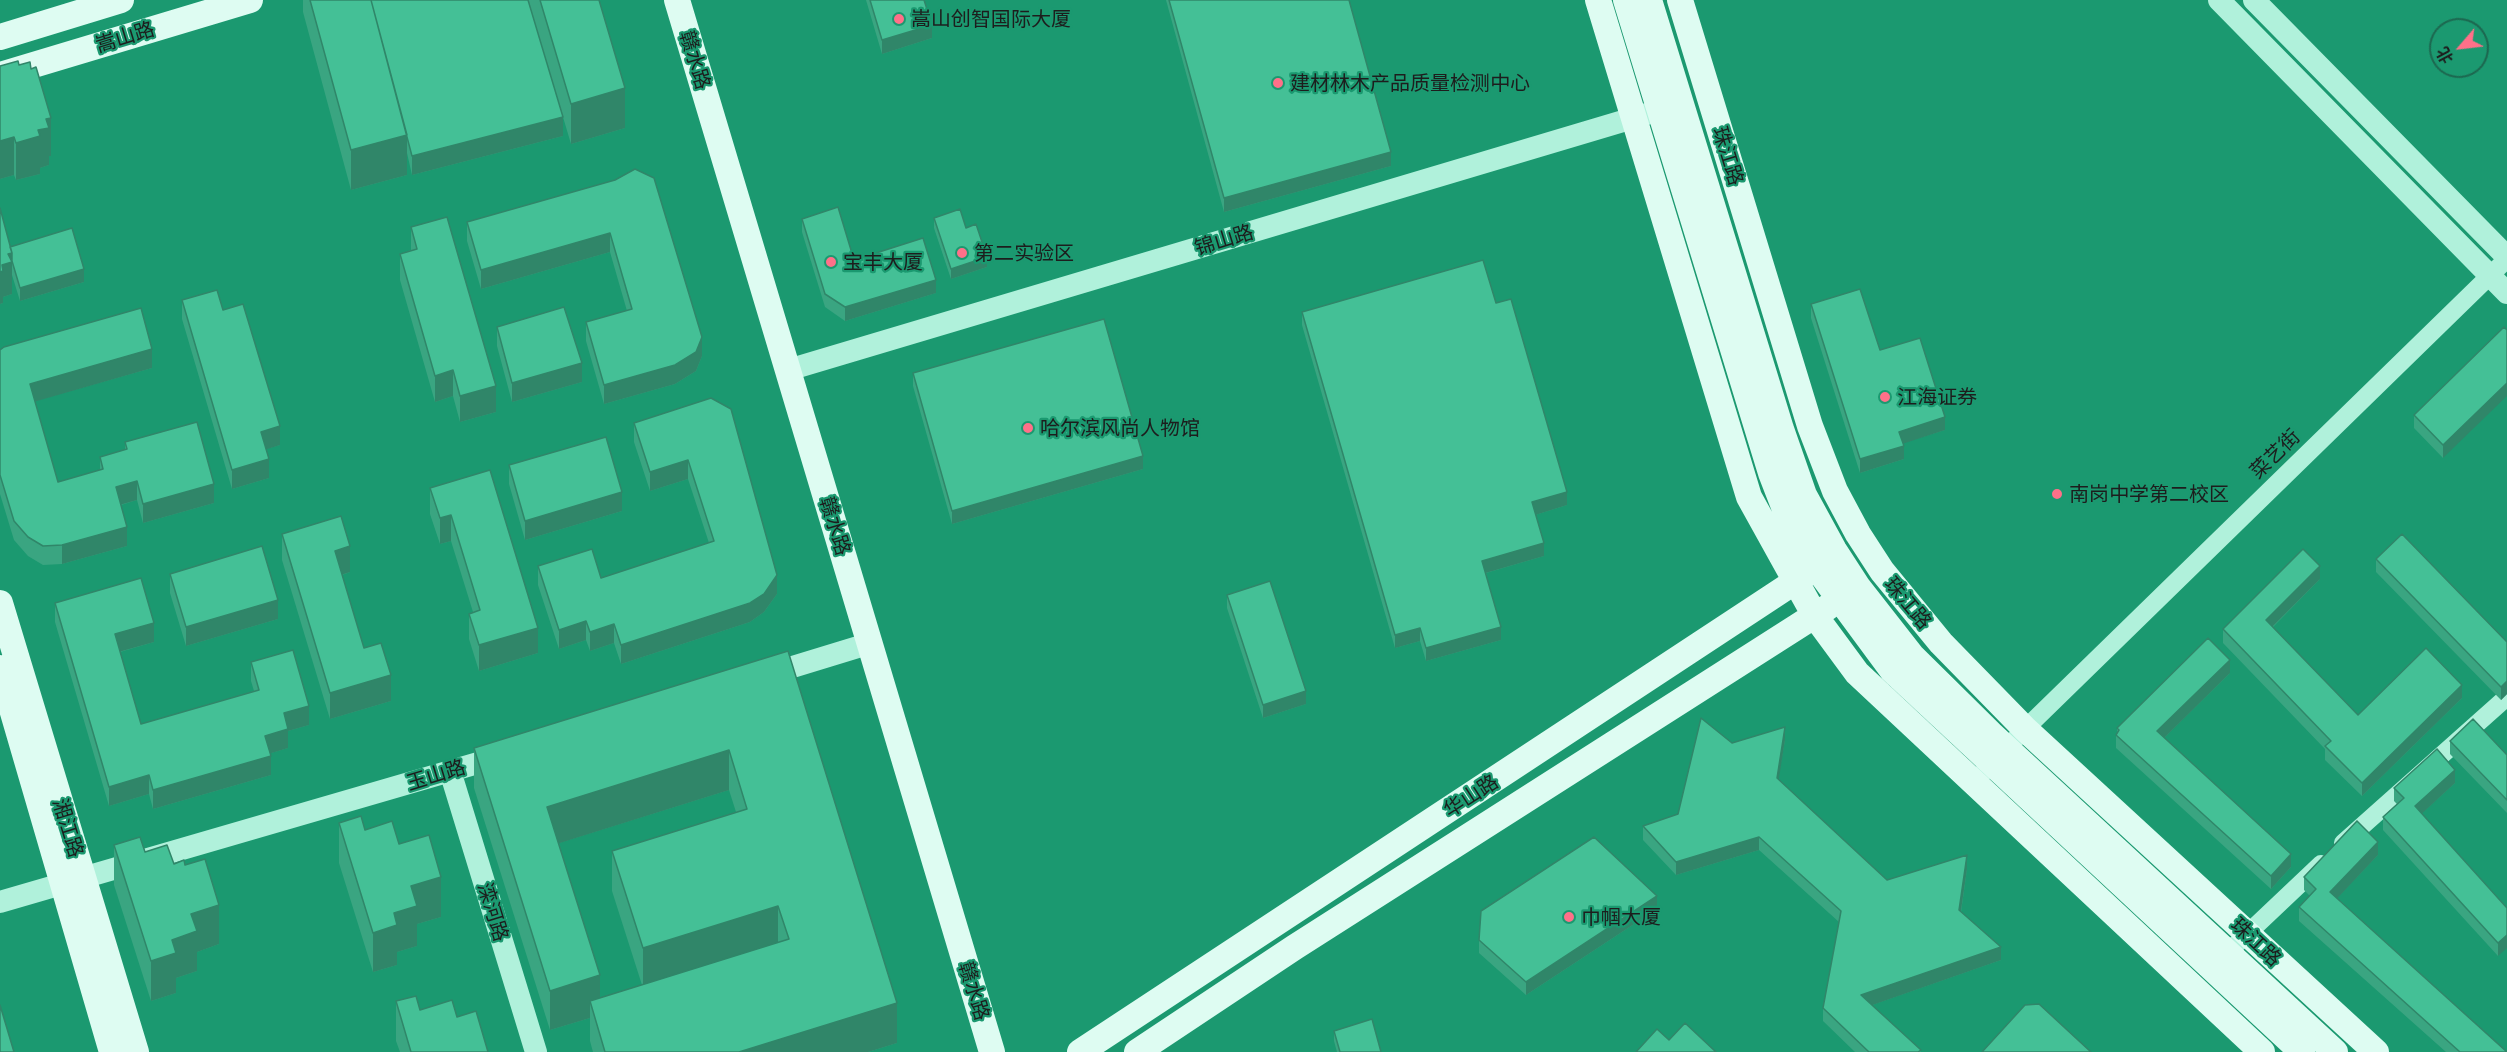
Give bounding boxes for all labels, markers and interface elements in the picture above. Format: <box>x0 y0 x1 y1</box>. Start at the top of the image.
place label: 嵩山创智国际大厦 <box>911 7 1071 31</box>
marker: 嵩山创智国际大厦 <box>892 12 906 26</box>
street label: 嵩山路 <box>93 17 157 57</box>
north arrow <box>2429 18 2489 78</box>
street label: 赣水路 <box>675 28 715 92</box>
text: 北 <box>2432 44 2457 67</box>
place label: 建材林木产品质量检测中心 <box>1290 71 1530 95</box>
marker: 建材林木产品质量检测中心 <box>1271 76 1285 90</box>
street label: 珠江路 <box>1708 124 1748 188</box>
street label: 锦山路 <box>1192 220 1256 260</box>
place label: 第二实验区 <box>974 241 1074 265</box>
marker: 第二实验区 <box>955 246 969 260</box>
place label: 宝丰大厦 <box>843 250 923 274</box>
marker: 宝丰大厦 <box>824 255 838 269</box>
place label: 江海证券 <box>1897 385 1977 409</box>
marker: 江海证券 <box>1878 390 1892 404</box>
place label: 哈尔滨风尚人物馆 <box>1040 416 1200 440</box>
marker: 哈尔滨风尚人物馆 <box>1021 421 1035 435</box>
street label: 菜艺街 <box>2245 425 2305 483</box>
place label: 南岗中学第二校区 <box>2069 482 2229 506</box>
marker: 南岗中学第二校区 <box>2050 487 2064 501</box>
street label: 赣水路 <box>815 494 855 558</box>
street label: 珠江路 <box>1880 572 1936 634</box>
street label: 玉山路 <box>404 755 468 795</box>
street label: 华山路 <box>1439 770 1503 822</box>
street label: 湘江路 <box>48 796 88 860</box>
street label: 滦河路 <box>473 880 513 944</box>
place label: 巾帼大厦 <box>1581 905 1661 929</box>
marker: 巾帼大厦 <box>1562 910 1576 924</box>
street label: 珠江路 <box>2226 913 2286 971</box>
street label: 赣水路 <box>954 959 994 1023</box>

